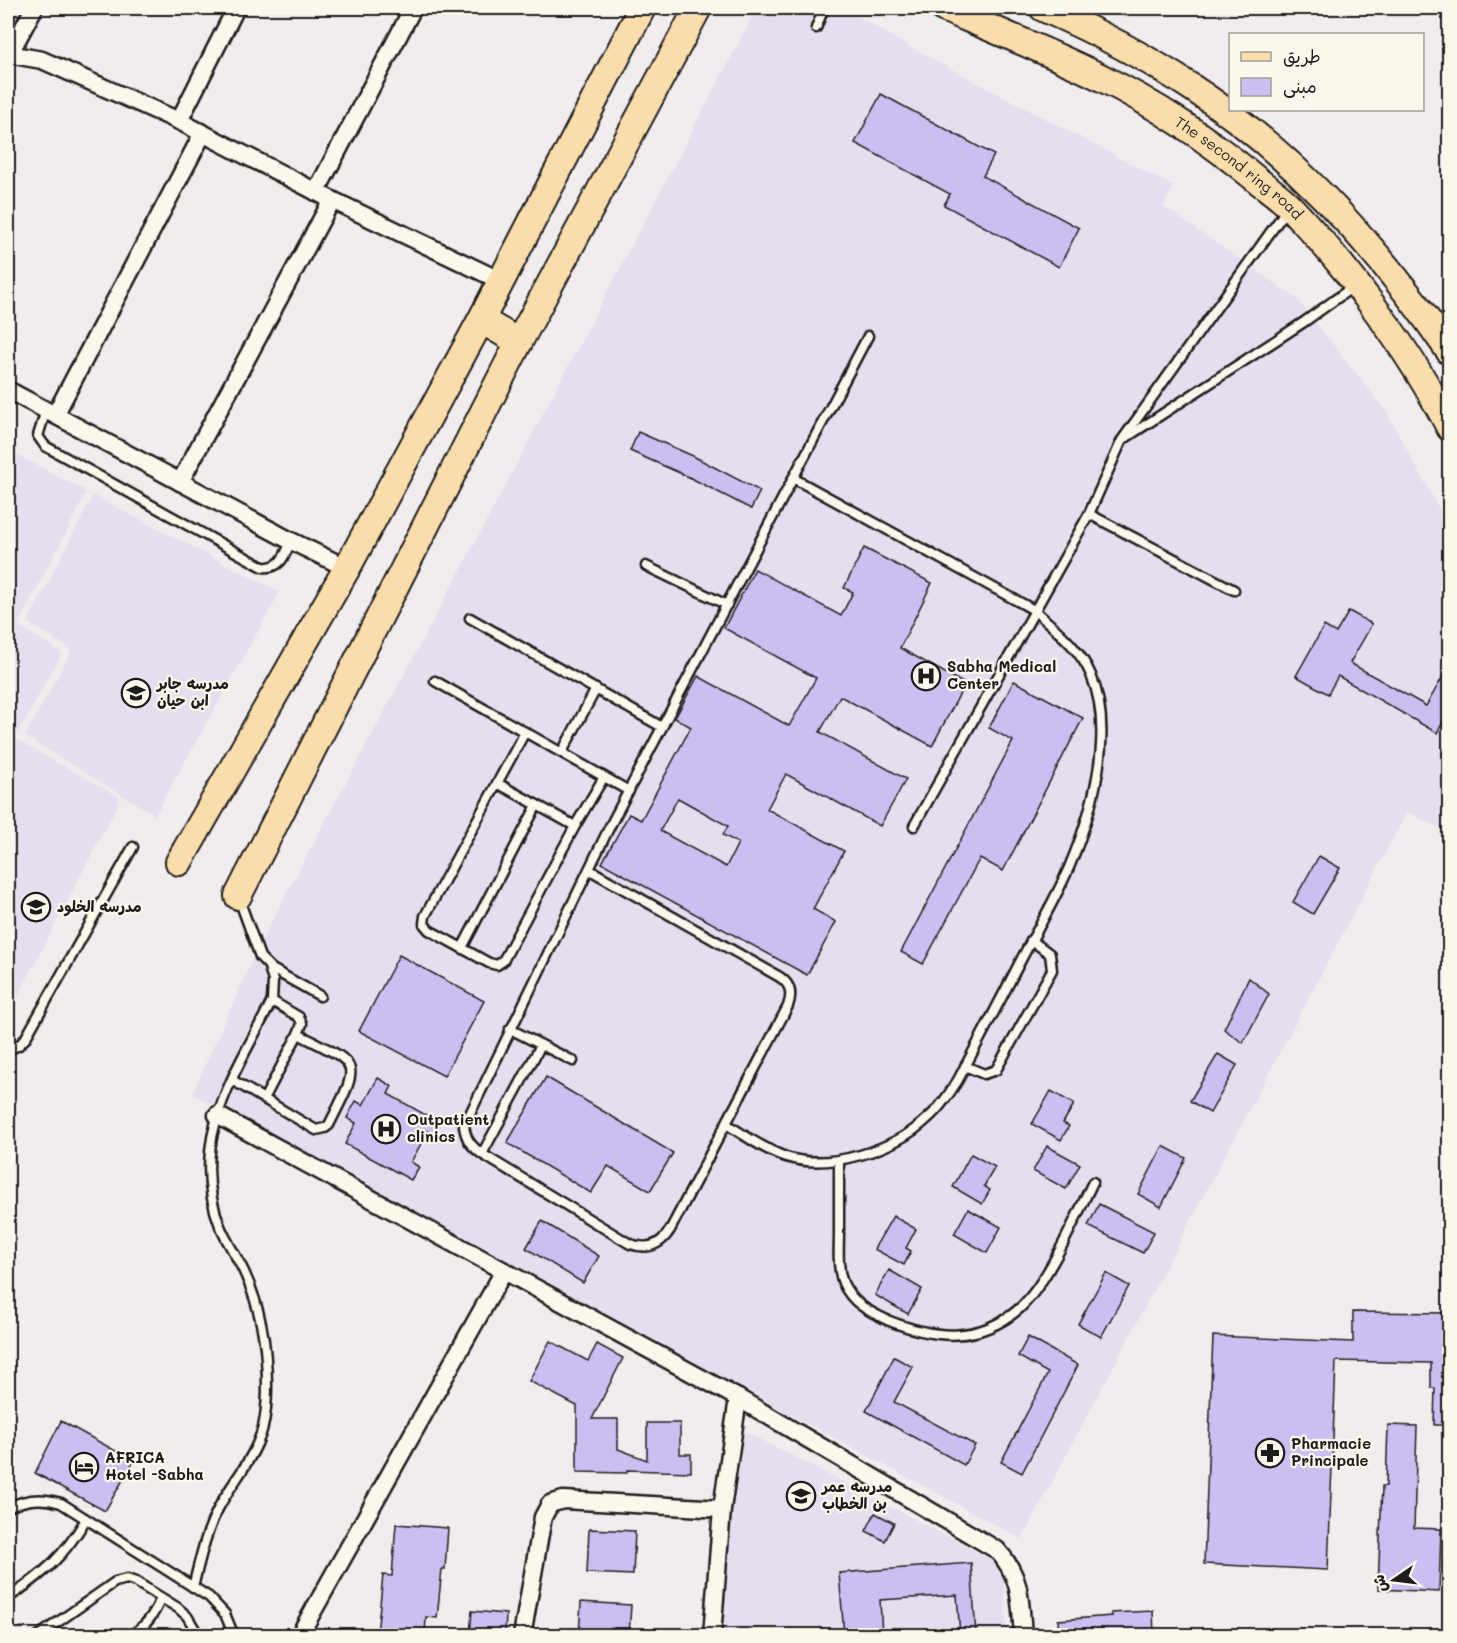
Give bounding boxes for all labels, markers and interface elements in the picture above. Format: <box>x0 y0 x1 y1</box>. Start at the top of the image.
legend <box>1229 33 1424 111</box>
text: طريق <box>1283 44 1321 68</box>
text: مبنى <box>1283 74 1317 98</box>
street label: The second ring road <box>1171 111 1308 223</box>
place label: Sabha Medical Center <box>947 656 1056 693</box>
hospital icon: Sabha Medical Center <box>910 660 942 692</box>
place label: مدرسه جابر ابن حيان <box>155 673 229 710</box>
school or university icon: مدرسه جابر ابن حيان <box>120 677 152 709</box>
school or university icon: مدرسه الخلود <box>20 891 52 923</box>
place label: مدرسه الخلود <box>57 896 142 917</box>
place label: Outpatient clinics <box>407 1109 489 1146</box>
hospital icon: Outpatient clinics <box>370 1113 402 1145</box>
place label: Pharmacie Principale <box>1291 1433 1371 1470</box>
pharmacy icon: Pharmacie Principale <box>1254 1437 1286 1469</box>
place label: AFRICA Hotel -Sabha <box>105 1447 204 1484</box>
hotel icon: AFRICA Hotel -Sabha <box>68 1451 100 1483</box>
place label: مدرسه عمر بن الخطاب <box>820 1476 893 1513</box>
school or university icon: مدرسه عمر بن الخطاب <box>785 1480 817 1512</box>
north arrow <box>1364 1550 1424 1610</box>
text: ش <box>1367 1573 1391 1595</box>

